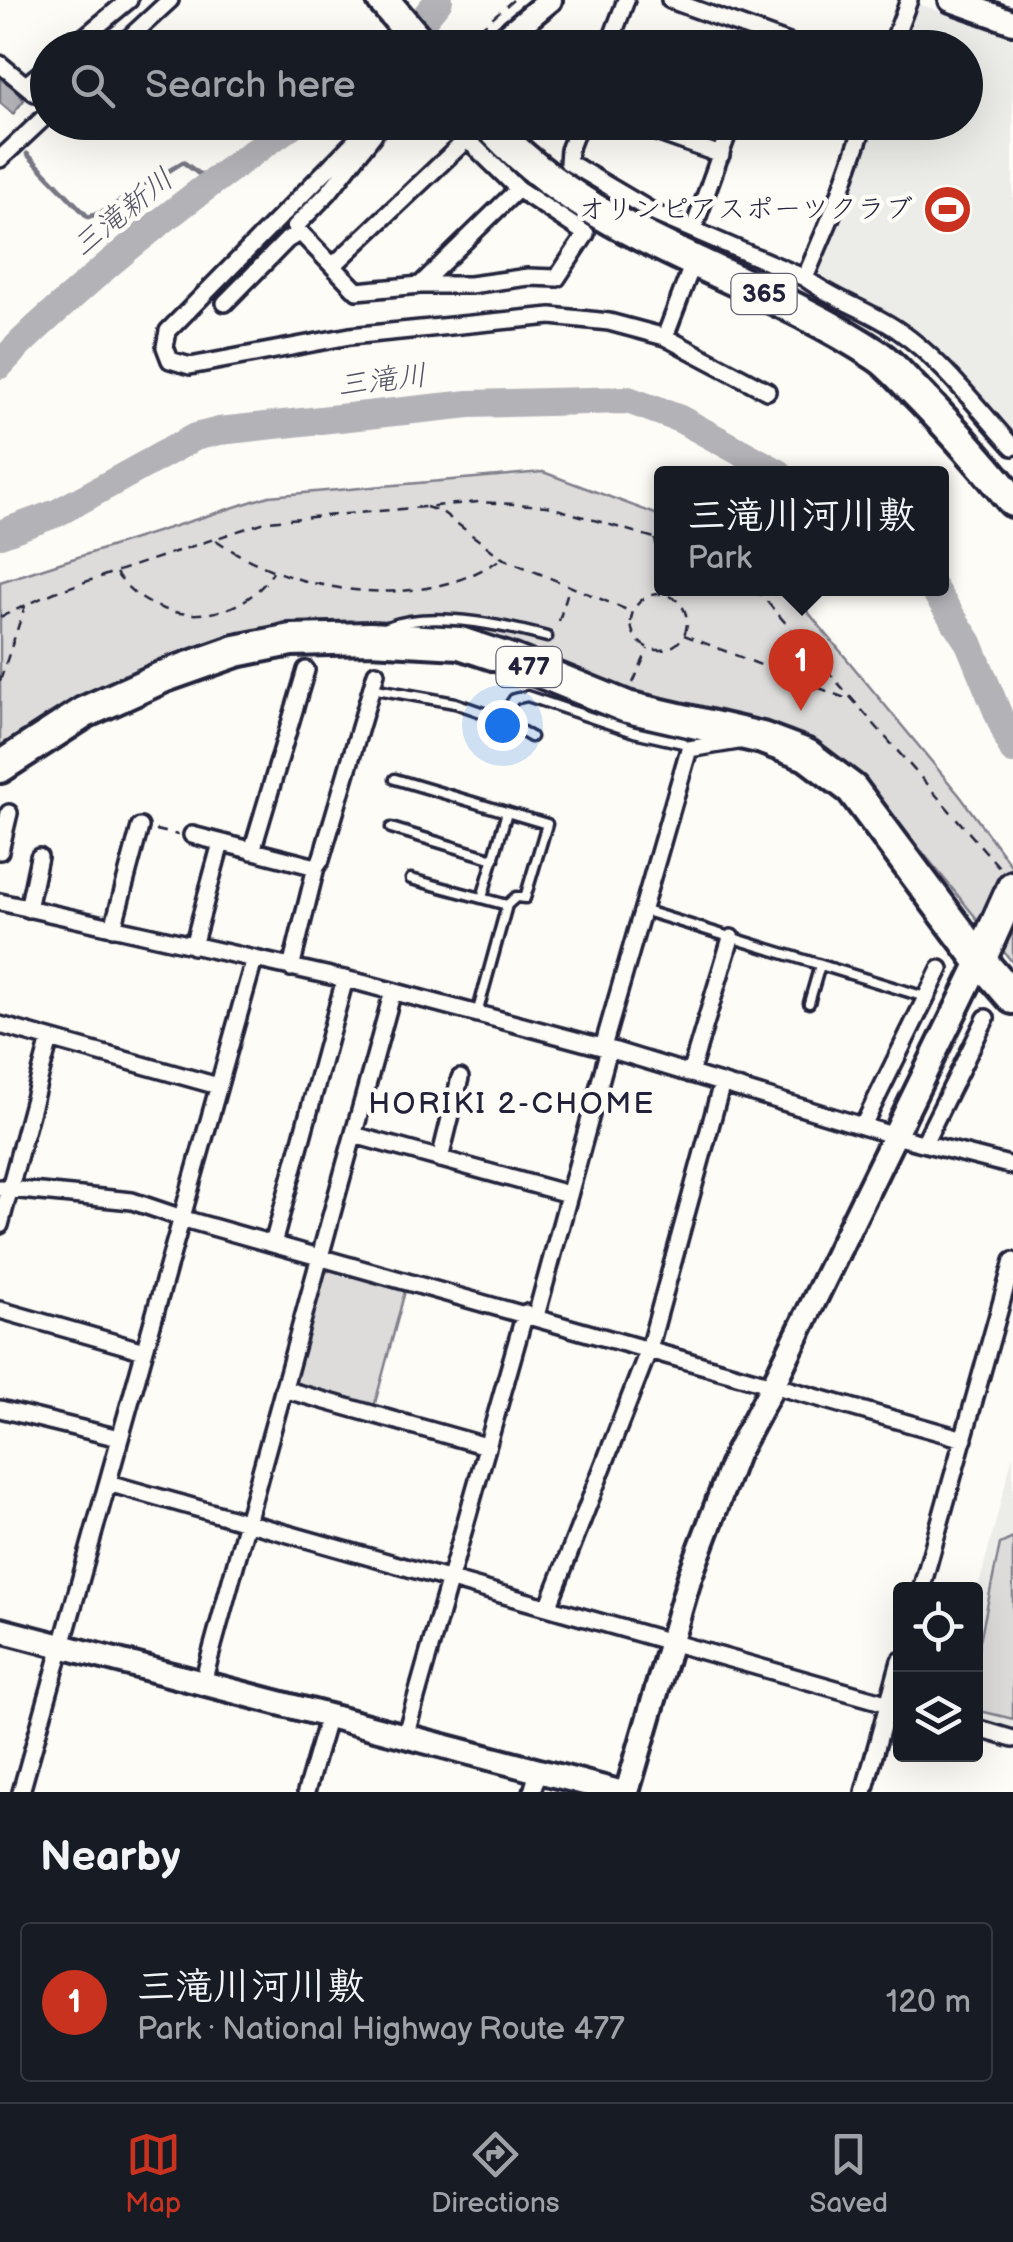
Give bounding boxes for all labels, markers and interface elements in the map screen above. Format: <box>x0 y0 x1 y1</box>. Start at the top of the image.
search box <box>30 30 983 140</box>
icon: search <box>65 58 120 113</box>
text: Search here <box>145 63 356 108</box>
water label: 三滝新川 <box>65 161 181 265</box>
sports icon: オリンピアスポーツクラブ <box>922 183 974 235</box>
place label: オリンピアスポーツクラブ <box>578 193 913 226</box>
road number: 365 <box>732 274 796 314</box>
water label: 三滝川 <box>335 358 429 404</box>
popup <box>654 466 949 596</box>
text: 三滝川河川敷 <box>687 494 916 539</box>
text: Park <box>687 539 752 578</box>
pin: 1 <box>768 628 834 711</box>
road number: 477 <box>496 647 562 687</box>
your location <box>477 700 528 751</box>
district label: HORIKI 2-CHOME <box>368 1086 656 1122</box>
map controls <box>893 1582 983 1762</box>
button: locate <box>893 1582 983 1672</box>
button: layers <box>893 1672 983 1762</box>
text: Nearby <box>40 1832 180 1883</box>
text: 三滝川河川敷 <box>137 1965 365 2010</box>
text: 1 <box>68 1983 81 2022</box>
text: 120 m <box>886 1983 971 2022</box>
text: Park · National Highway Route 477 <box>137 2010 625 2049</box>
tab: Map <box>125 2127 181 2220</box>
tab: Directions <box>431 2127 560 2220</box>
tab: Saved <box>810 2127 888 2220</box>

